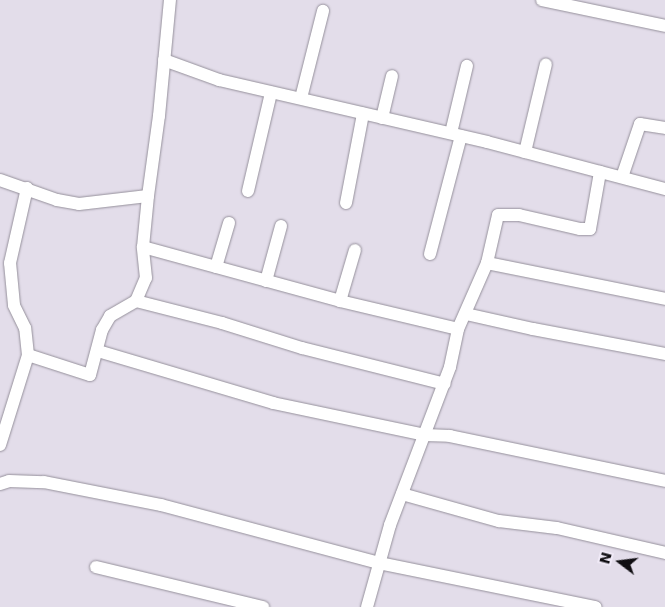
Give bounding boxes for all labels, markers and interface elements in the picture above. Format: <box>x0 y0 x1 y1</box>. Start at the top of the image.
north arrow <box>595 537 645 587</box>
text: N <box>596 550 615 566</box>

